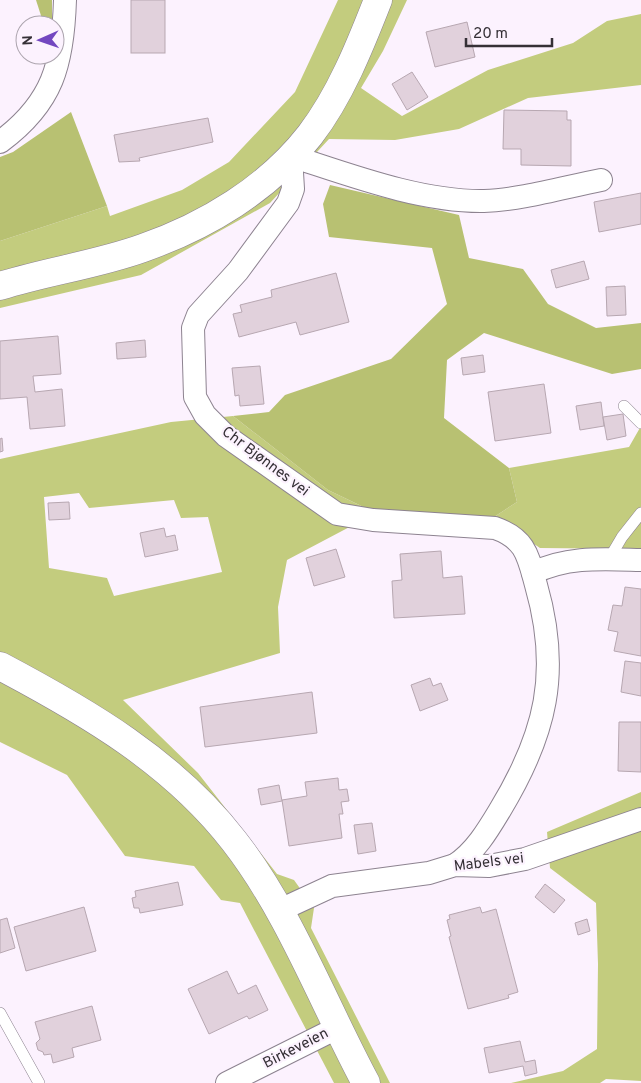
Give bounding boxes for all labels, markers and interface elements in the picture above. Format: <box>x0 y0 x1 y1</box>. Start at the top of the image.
north arrow <box>15 15 65 65</box>
scale bar <box>466 15 552 47</box>
text: 20 m <box>473 25 508 44</box>
text: N <box>20 35 37 46</box>
street label: Chr Bjønnes vei <box>217 423 313 501</box>
street label: Mabels vei <box>453 849 525 877</box>
street label: Birkeveien <box>260 1024 332 1074</box>

